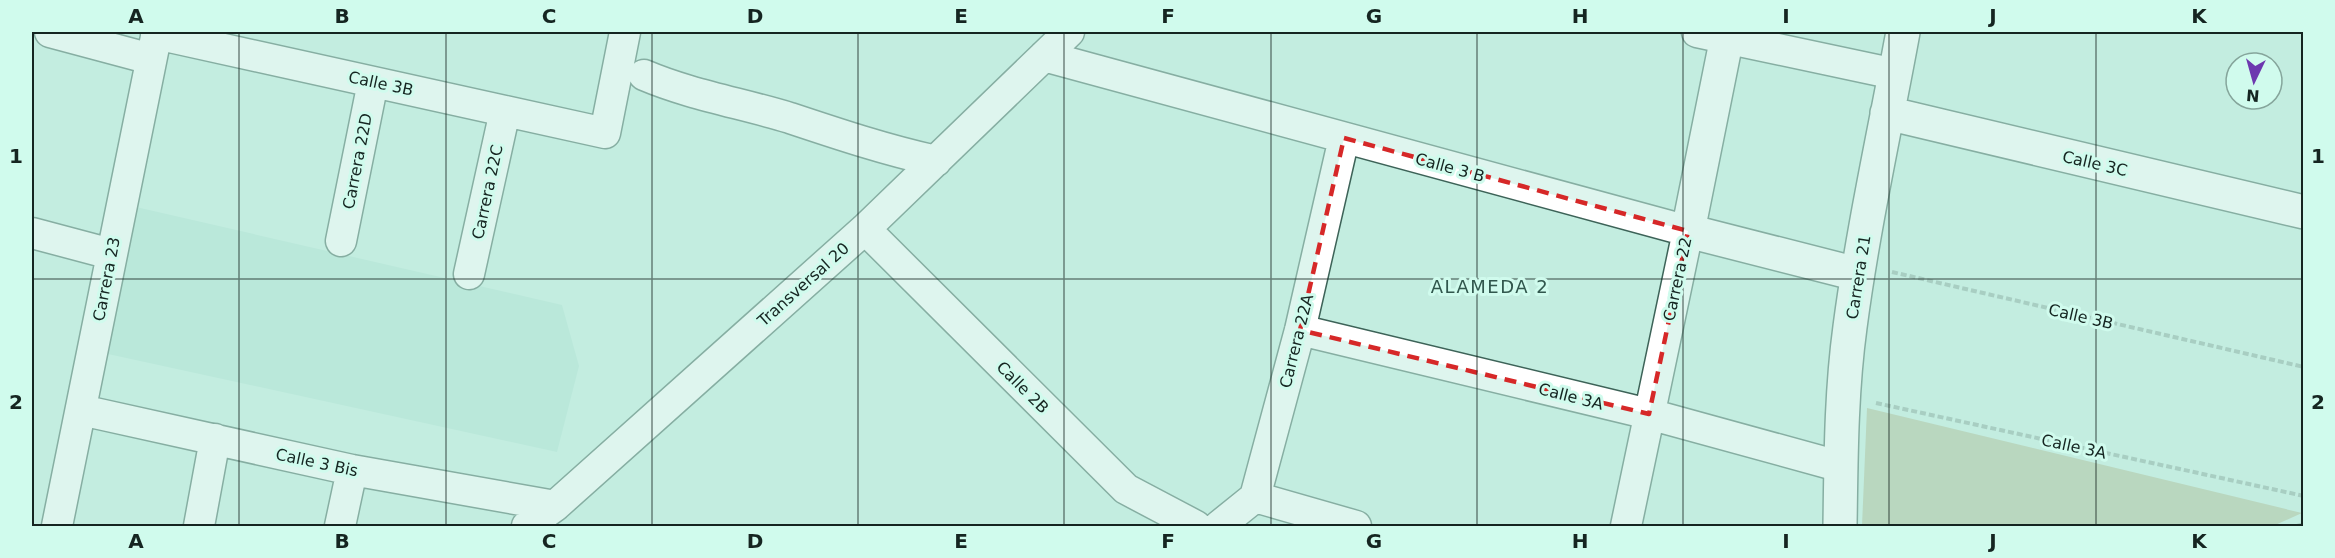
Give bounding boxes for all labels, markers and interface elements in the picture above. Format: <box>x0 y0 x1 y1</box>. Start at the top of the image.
text: A <box>128 4 144 28</box>
text: B <box>334 4 350 28</box>
text: C <box>542 4 556 28</box>
text: D <box>747 4 763 28</box>
text: E <box>954 4 968 28</box>
text: F <box>1161 4 1175 28</box>
text: G <box>1366 4 1382 28</box>
text: H <box>1572 4 1588 28</box>
text: I <box>1782 4 1790 28</box>
text: J <box>1987 4 1997 28</box>
text: K <box>2191 4 2208 28</box>
north arrow <box>2224 51 2284 111</box>
street label: Calle 3B <box>347 67 415 100</box>
text: N <box>2245 85 2260 105</box>
street label: Carrera 22D <box>339 111 376 211</box>
street label: Carrera 22C <box>468 143 507 241</box>
text: 1 <box>9 144 23 168</box>
text: 1 <box>2311 144 2325 168</box>
street label: Calle 3C <box>2061 147 2129 180</box>
street label: Calle 3 B <box>1413 149 1487 186</box>
street label: Carrera 21 <box>1842 234 1875 321</box>
street label: Carrera 23 <box>89 235 124 323</box>
street label: Carrera 22 <box>1659 235 1696 323</box>
street label: Transversal 20 <box>753 238 853 331</box>
district label: ALAMEDA 2 <box>1431 276 1549 297</box>
street label: Carrera 22A <box>1276 292 1317 390</box>
street label: Calle 3B <box>2047 300 2115 333</box>
street label: Calle 2B <box>993 357 1053 417</box>
street label: Calle 3A <box>1537 379 1605 414</box>
text: 2 <box>9 390 23 414</box>
text: 2 <box>2311 390 2325 414</box>
street label: Calle 3A <box>2040 430 2108 463</box>
street label: Calle 3 Bis <box>274 444 360 480</box>
text: A <box>128 529 144 553</box>
text: B <box>334 529 350 553</box>
text: C <box>542 529 556 553</box>
text: D <box>747 529 763 553</box>
text: E <box>954 529 968 553</box>
text: F <box>1161 529 1175 553</box>
text: G <box>1366 529 1382 553</box>
text: H <box>1572 529 1588 553</box>
text: I <box>1782 529 1790 553</box>
text: J <box>1987 529 1997 553</box>
text: K <box>2191 529 2208 553</box>

